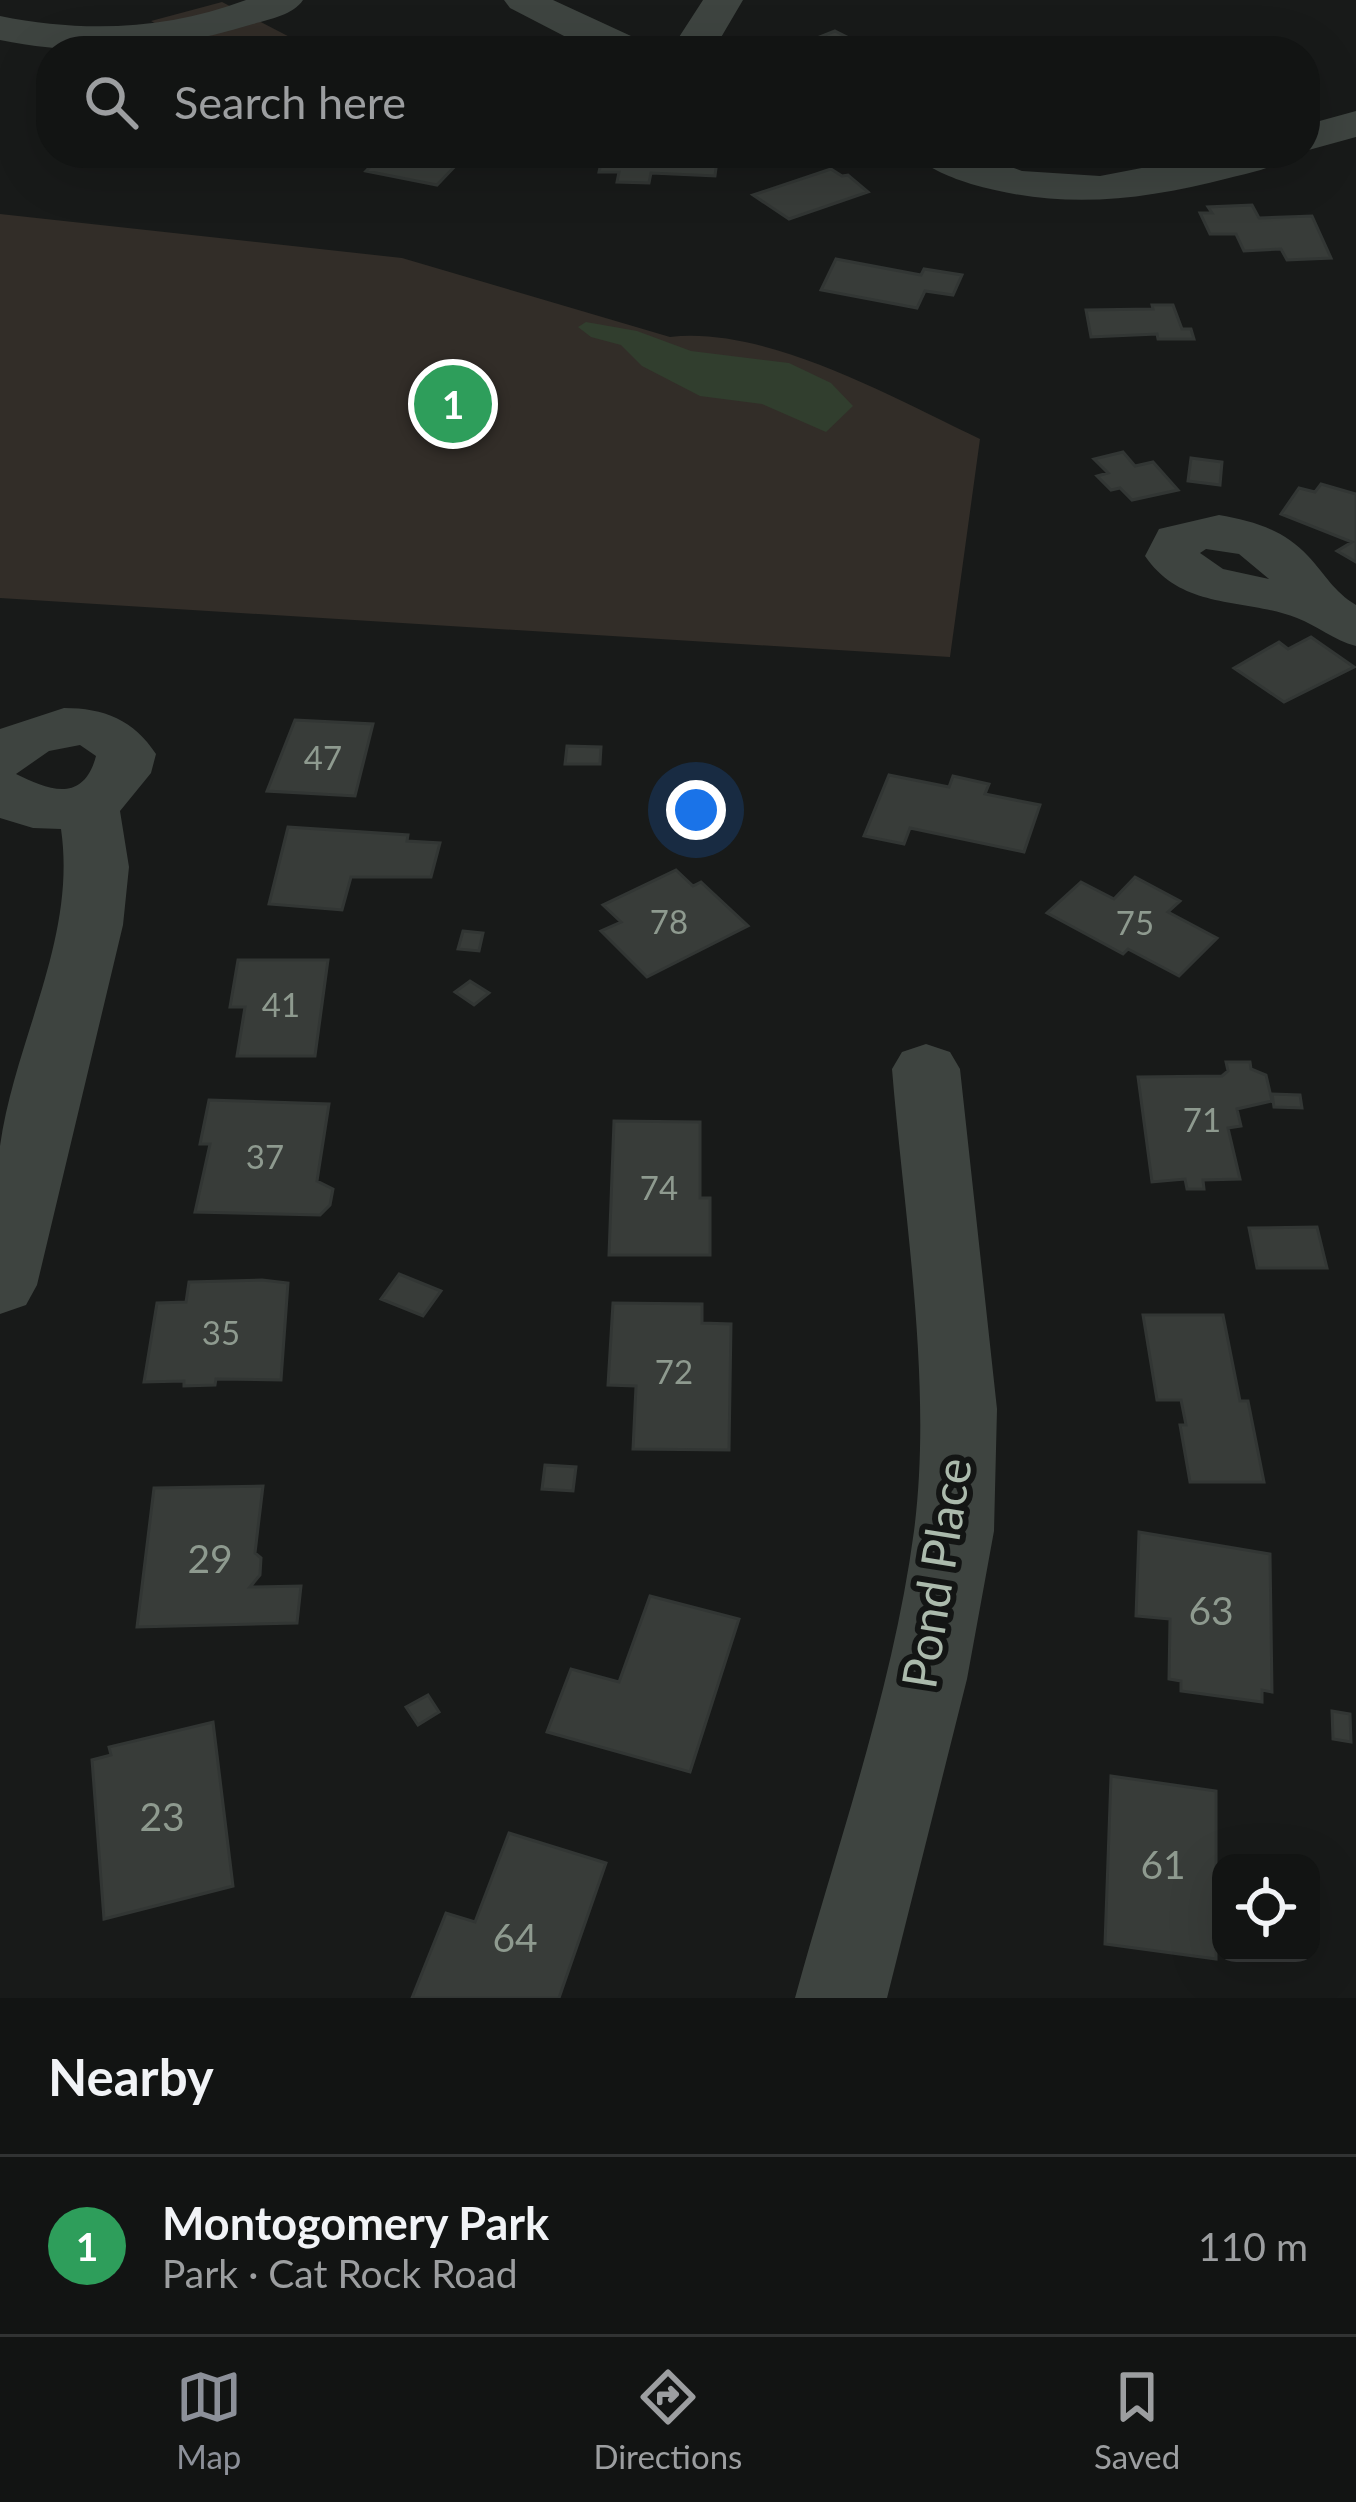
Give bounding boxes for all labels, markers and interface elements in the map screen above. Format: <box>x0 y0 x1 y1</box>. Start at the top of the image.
search box <box>36 36 1320 168</box>
icon: search <box>78 69 144 135</box>
text: Search here <box>174 75 406 129</box>
pin: 1 <box>414 359 492 449</box>
house number: 47 <box>304 737 342 777</box>
your location <box>666 780 726 840</box>
house number: 78 <box>650 901 688 941</box>
house number: 75 <box>1116 902 1154 942</box>
house number: 41 <box>262 984 300 1024</box>
house number: 71 <box>1183 1099 1221 1139</box>
house number: 37 <box>246 1136 284 1176</box>
house number: 74 <box>640 1167 678 1207</box>
house number: 35 <box>202 1312 240 1352</box>
house number: 72 <box>655 1351 693 1391</box>
street label: Pond Place <box>889 1454 982 1692</box>
house number: 29 <box>187 1535 233 1581</box>
house number: 63 <box>1188 1587 1234 1633</box>
house number: 23 <box>139 1793 185 1839</box>
house number: 61 <box>1140 1841 1186 1887</box>
map controls <box>1212 1854 1320 1962</box>
button: locate <box>1212 1854 1320 1962</box>
house number: 64 <box>492 1914 538 1960</box>
text: Nearby <box>48 2046 214 2107</box>
text: Montogomery Park <box>162 2196 549 2250</box>
text: 1 <box>76 2223 98 2269</box>
text: 110 m <box>1198 2223 1308 2269</box>
text: Park · Cat Rock Road <box>162 2250 518 2296</box>
tab: Map <box>176 2364 242 2476</box>
tab: Directions <box>593 2364 742 2476</box>
tab: Saved <box>1094 2364 1180 2476</box>

